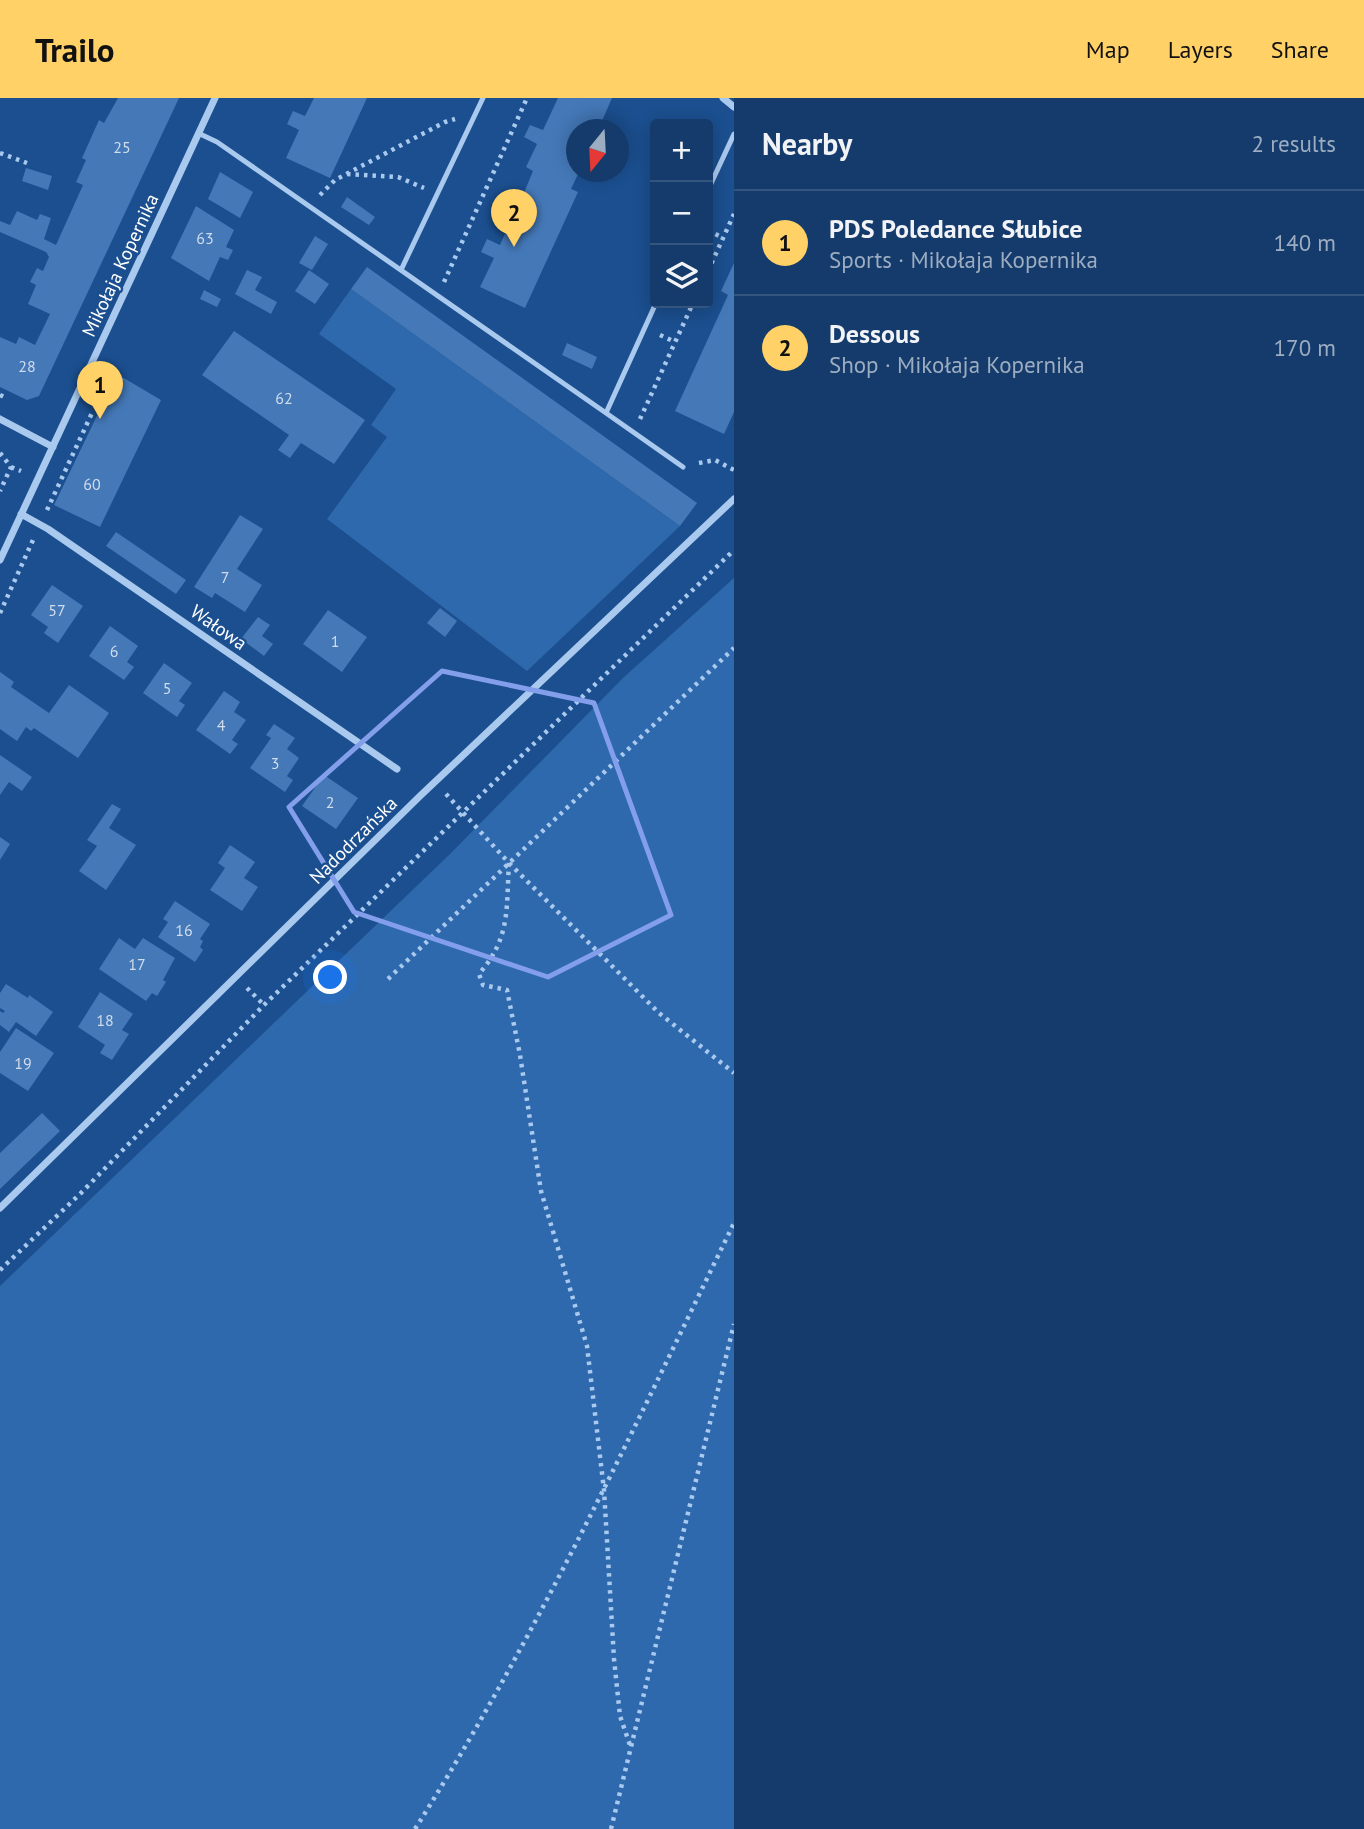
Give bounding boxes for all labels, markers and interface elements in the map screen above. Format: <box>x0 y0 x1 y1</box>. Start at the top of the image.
text: Trailo <box>35 28 115 71</box>
text: Map <box>1086 34 1130 65</box>
text: Layers <box>1168 34 1233 65</box>
text: Share <box>1271 34 1329 65</box>
north arrow <box>566 119 629 182</box>
map controls <box>650 119 713 308</box>
button: + <box>650 119 713 182</box>
text: Nearby <box>762 124 852 163</box>
text: 2 results <box>1252 129 1336 158</box>
house number: 25 <box>113 137 131 157</box>
button: − <box>650 182 713 245</box>
pin: 2 <box>491 189 537 247</box>
street label: Mikołaja Kopernika <box>76 190 164 340</box>
text: PDS Poledance Słubice <box>829 212 1083 245</box>
house number: 63 <box>196 228 214 248</box>
text: 1 <box>778 228 792 257</box>
text: 140 m <box>1274 228 1336 257</box>
button: layers <box>650 245 713 308</box>
text: Sports · Mikołaja Kopernika <box>829 245 1098 274</box>
text: Dessous <box>829 317 920 350</box>
text: 2 <box>778 333 792 362</box>
text: 170 m <box>1274 333 1336 362</box>
text: Shop · Mikołaja Kopernika <box>829 350 1085 379</box>
house number: 28 <box>18 356 36 376</box>
pin: 1 <box>77 361 123 419</box>
house number: 62 <box>275 388 293 408</box>
house number: 60 <box>83 474 101 494</box>
house number: 7 <box>221 567 229 587</box>
street label: Wałowa <box>186 599 252 655</box>
house number: 57 <box>48 600 66 620</box>
house number: 1 <box>331 631 339 651</box>
house number: 6 <box>110 641 118 661</box>
house number: 5 <box>163 678 171 698</box>
house number: 4 <box>217 715 226 735</box>
house number: 3 <box>271 753 279 773</box>
street label: Nadodrzańska <box>304 791 402 889</box>
house number: 2 <box>326 792 334 812</box>
house number: 16 <box>175 920 193 940</box>
house number: 17 <box>128 954 146 974</box>
your location <box>313 960 347 994</box>
house number: 18 <box>96 1010 114 1030</box>
house number: 19 <box>14 1053 32 1073</box>

